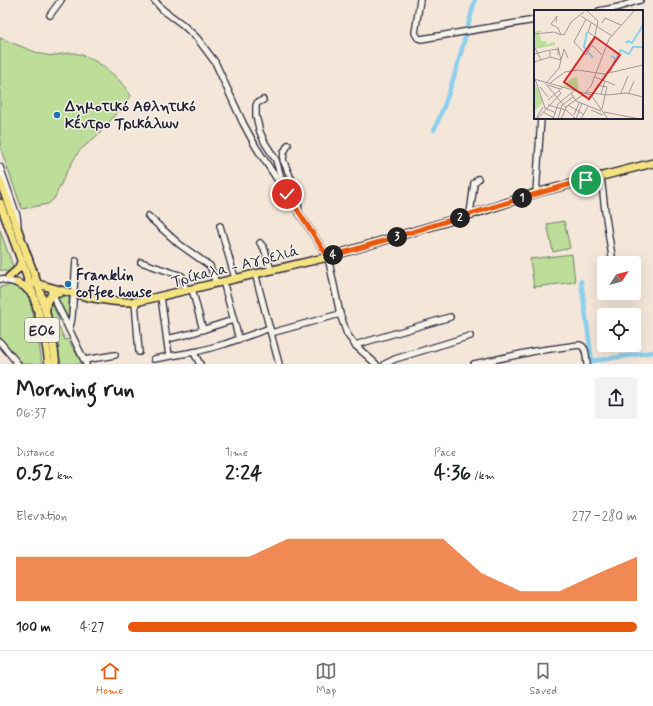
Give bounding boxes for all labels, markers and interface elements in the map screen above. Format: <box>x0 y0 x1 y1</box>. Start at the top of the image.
inset map <box>534 10 643 119</box>
place label: Δημοτικό Αθλητικό Κέντρο Τρικάλων <box>64 97 196 134</box>
marker: Δημοτικό Αθλητικό Κέντρο Τρικάλων <box>52 110 62 120</box>
pin <box>569 163 603 197</box>
icon: arrive <box>575 169 597 191</box>
pin <box>270 177 304 211</box>
icon: check <box>276 183 298 205</box>
pin: 1 <box>512 188 532 208</box>
text: 1 <box>520 191 524 205</box>
pin: 2 <box>450 208 470 228</box>
text: 2 <box>457 211 463 225</box>
pin: 3 <box>387 227 407 247</box>
text: 3 <box>395 230 399 244</box>
street label: Τρίκαλα - Αγρελιά <box>169 241 302 292</box>
pin: 4 <box>323 245 343 265</box>
text: 4 <box>330 248 336 262</box>
north arrow <box>597 256 641 300</box>
map controls <box>597 256 641 352</box>
place label: Franklin coffee house <box>76 266 152 303</box>
marker: Franklin coffee house <box>63 279 73 289</box>
button: locate <box>597 308 641 352</box>
road number: ΕΟ6 <box>25 318 59 342</box>
text: Morning run <box>16 376 135 404</box>
button: share <box>595 377 637 419</box>
text: 06:37 <box>16 405 46 422</box>
text: Distance <box>16 446 55 460</box>
text: Time <box>225 446 248 460</box>
text: Pace <box>434 446 456 460</box>
text: 0.52 <box>16 460 54 487</box>
text: 2:24 <box>225 460 262 487</box>
text: 4:36 <box>434 460 471 487</box>
text: km <box>54 469 73 483</box>
text: /km <box>471 469 495 483</box>
text: Elevation <box>16 508 67 525</box>
text: 277–280 m <box>572 508 637 525</box>
text: 100 m <box>16 619 51 636</box>
text: 4:27 <box>80 619 104 636</box>
tab: Home <box>96 660 123 698</box>
tab: Map <box>315 660 337 698</box>
tab: Saved <box>529 660 557 698</box>

